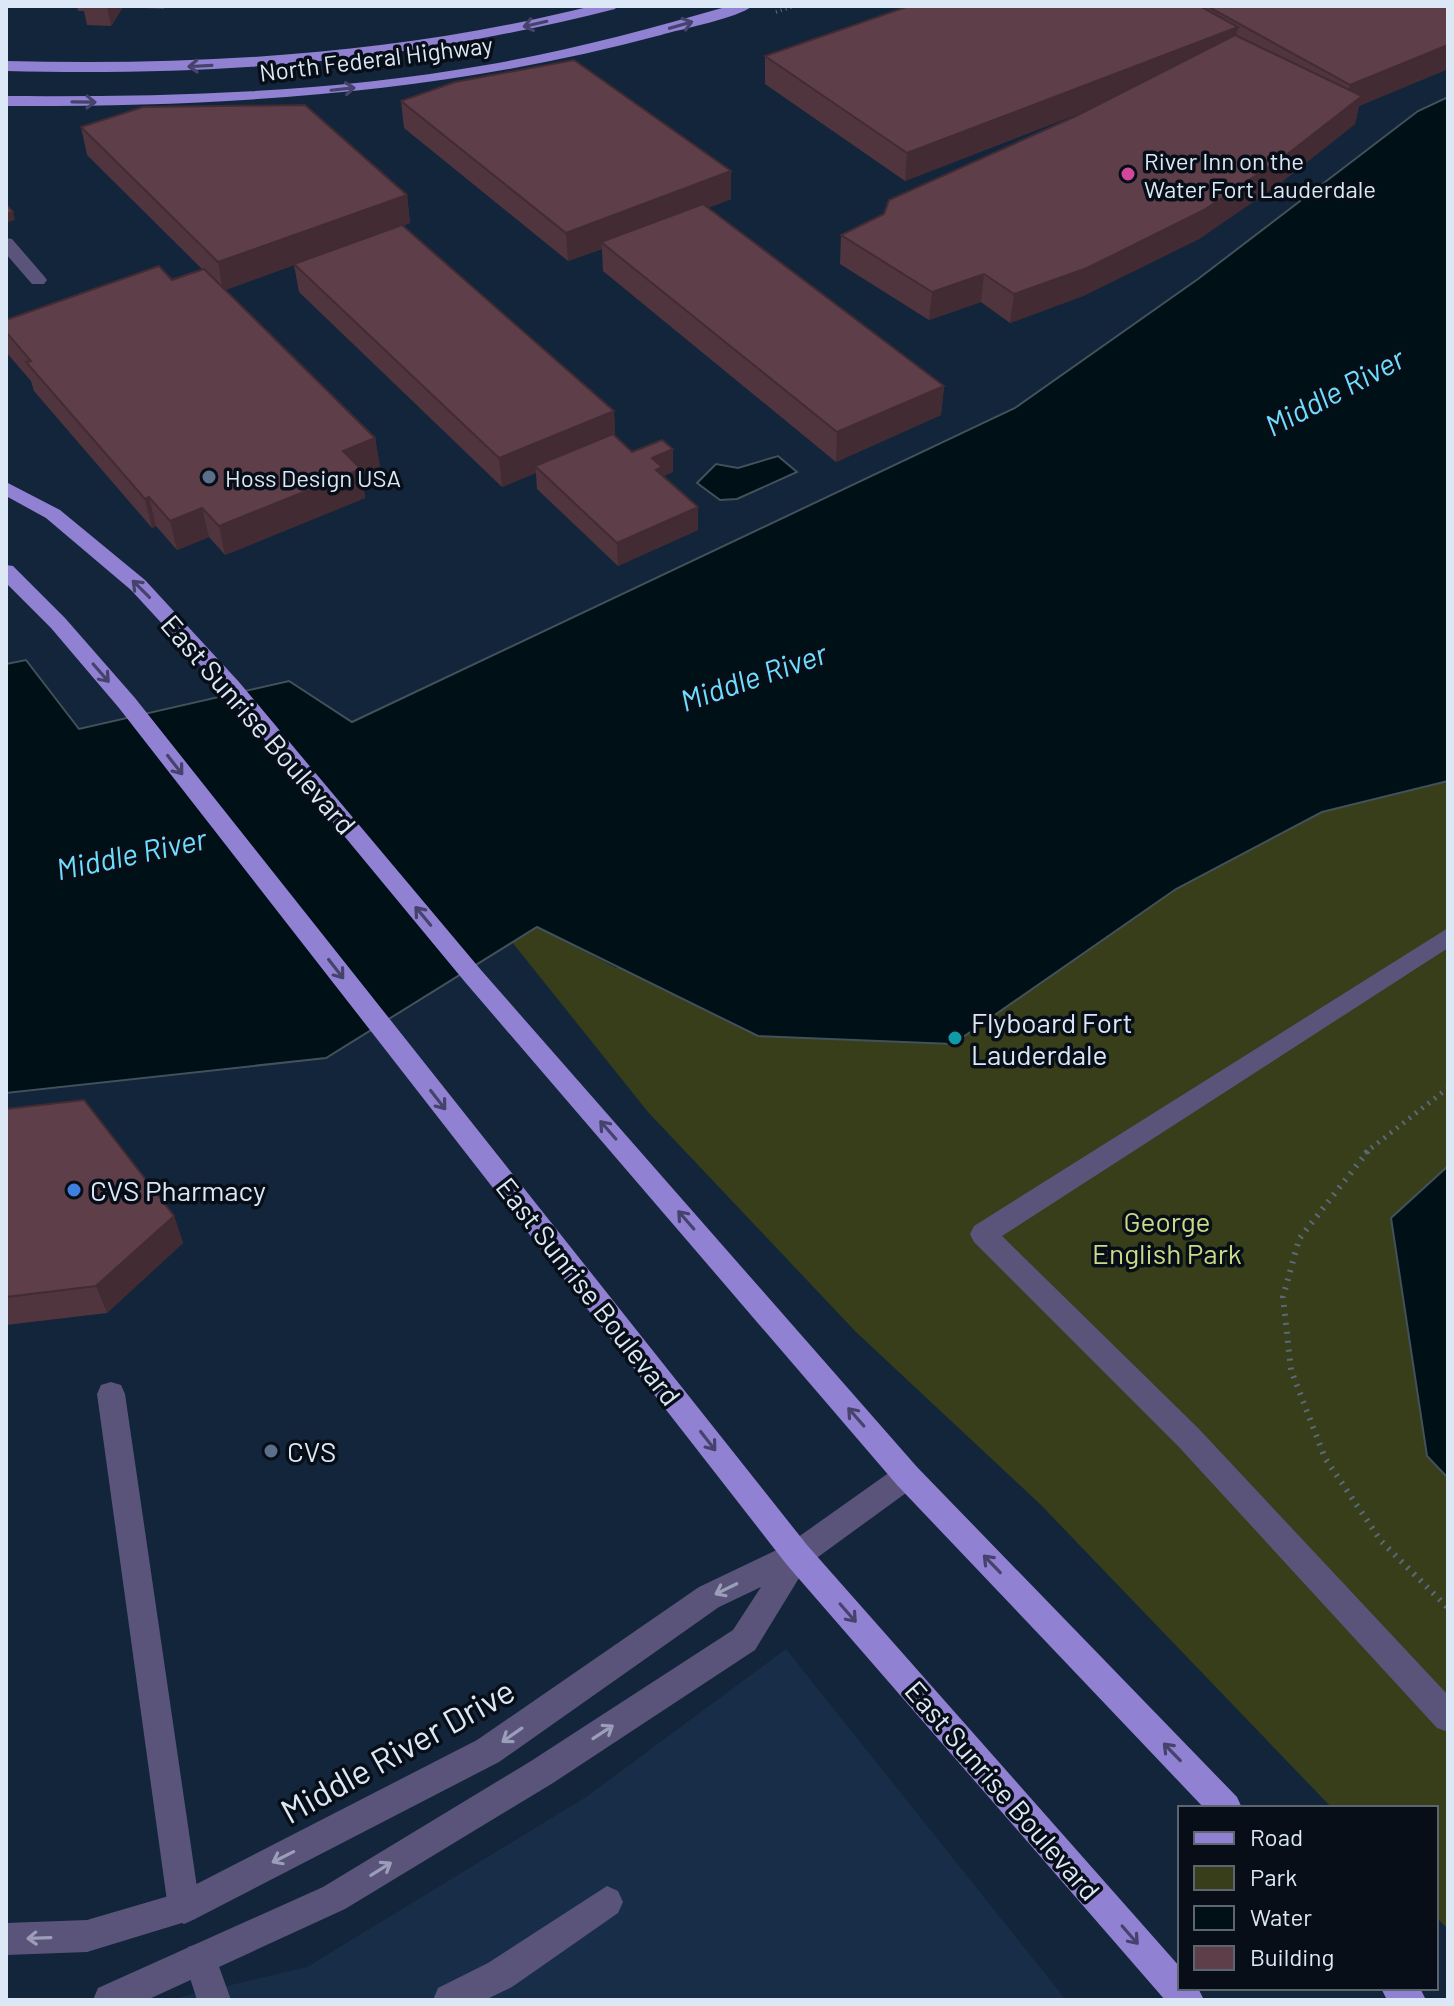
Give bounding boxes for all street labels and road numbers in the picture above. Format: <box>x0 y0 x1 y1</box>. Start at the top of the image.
street label: North Federal Highway <box>258 29 494 87</box>
street label: East Sunrise Boulevard <box>154 607 364 841</box>
street label: East Sunrise Boulevard <box>489 1170 689 1412</box>
street label: Middle River Drive <box>273 1669 521 1831</box>
street label: East Sunrise Boulevard <box>898 1673 1108 1907</box>

